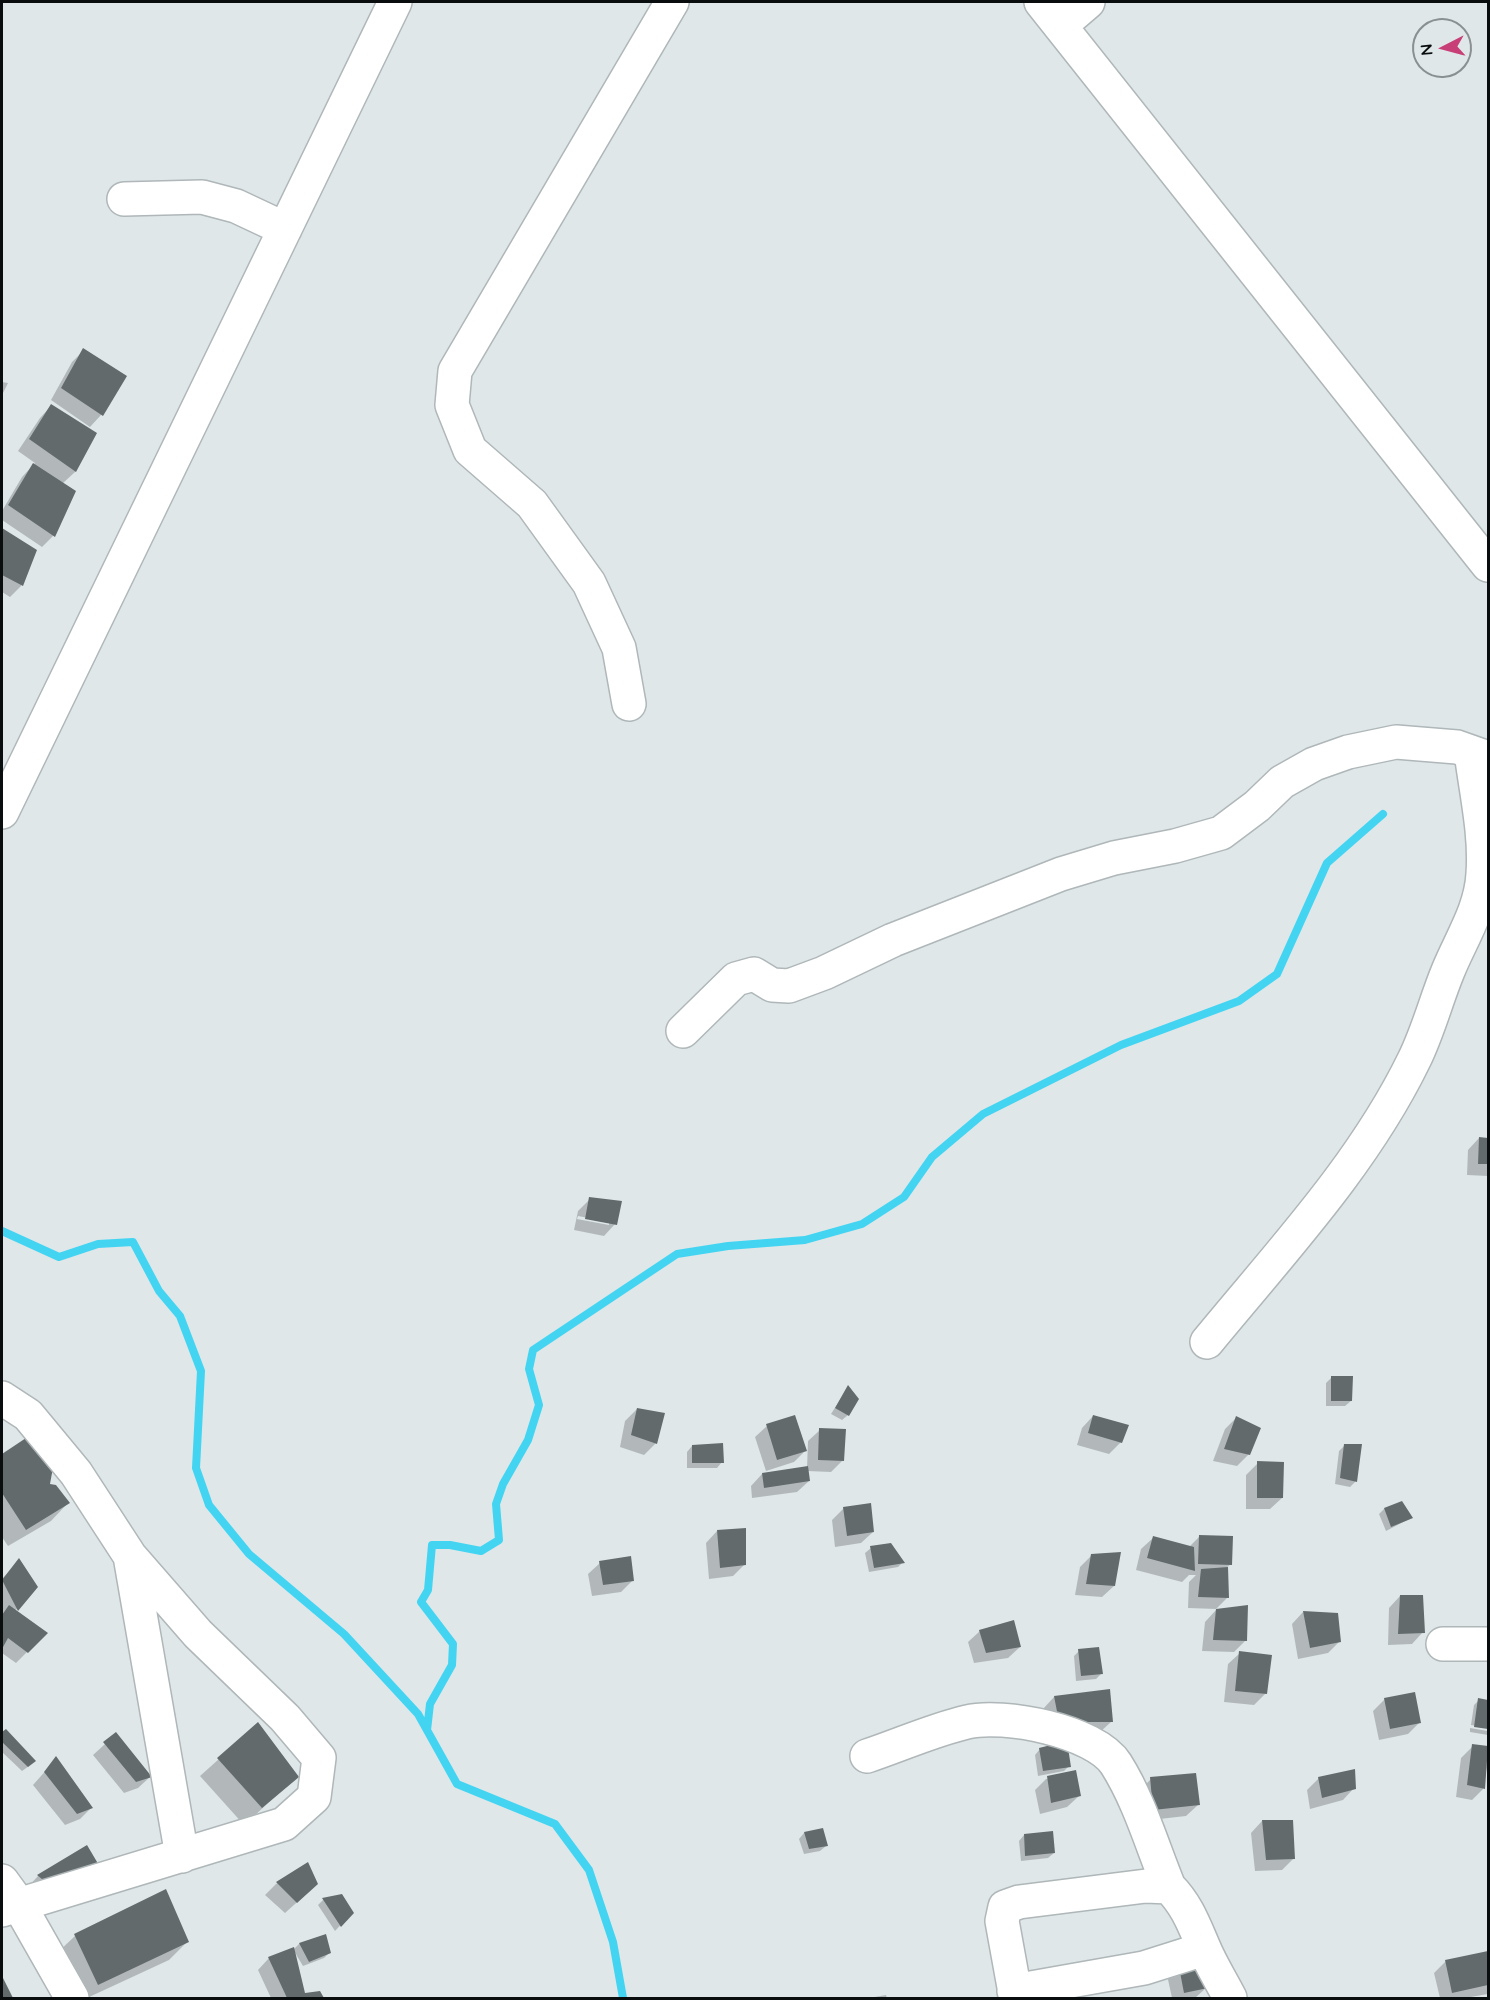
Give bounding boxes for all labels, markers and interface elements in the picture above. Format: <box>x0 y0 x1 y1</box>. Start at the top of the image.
north arrow <box>1412 18 1472 78</box>
text: N <box>1416 43 1437 57</box>

